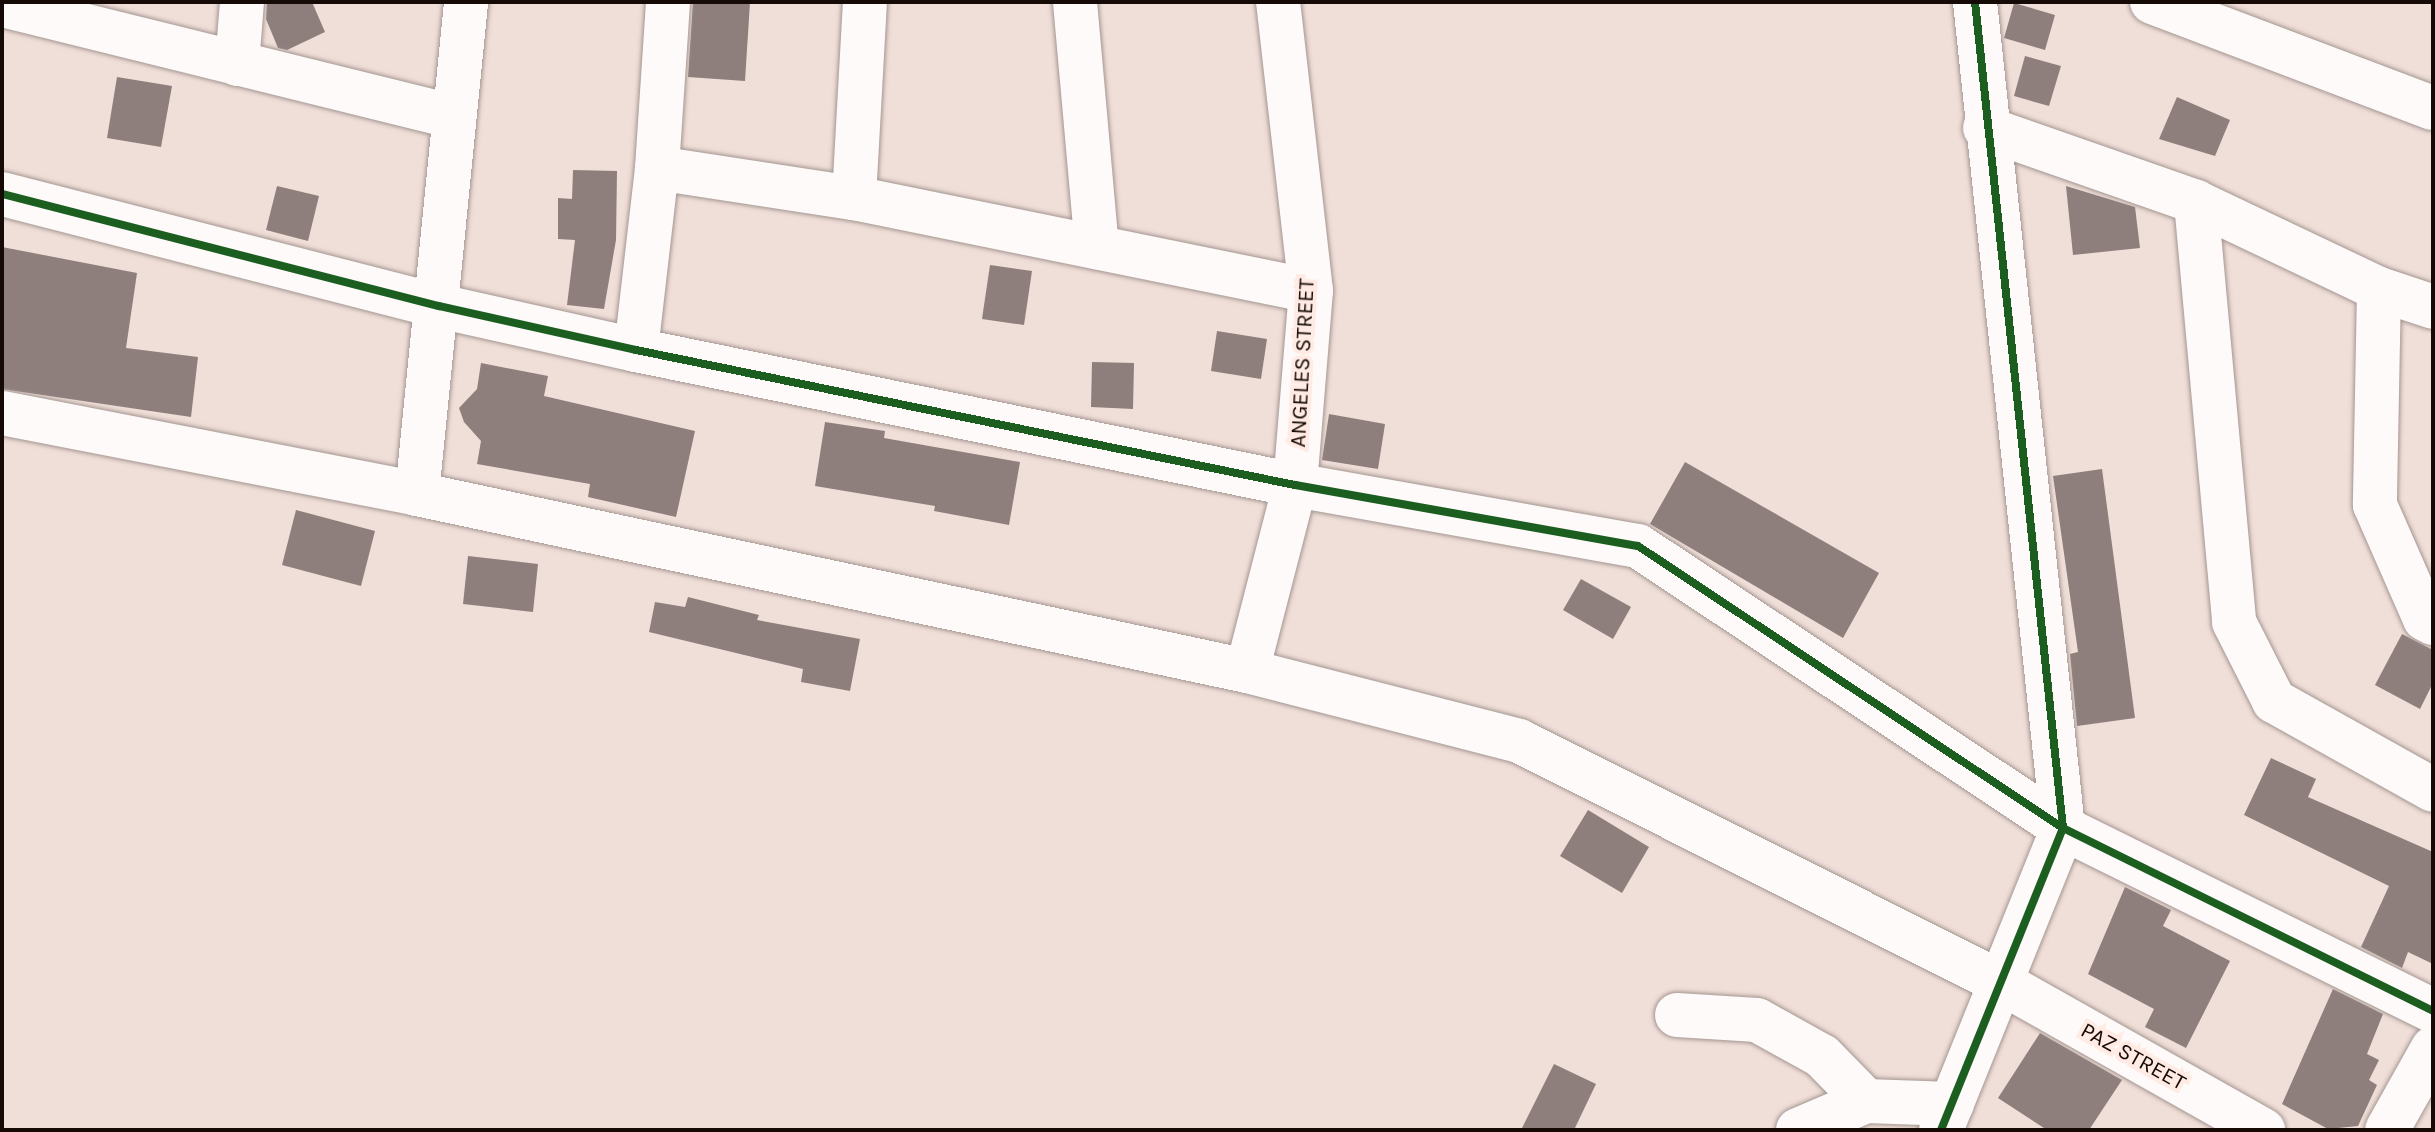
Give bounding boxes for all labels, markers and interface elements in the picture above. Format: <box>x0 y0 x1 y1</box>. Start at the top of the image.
street label: ANGELES STREET <box>1285 278 1321 448</box>
street label: PAZ STREET <box>2076 1017 2190 1097</box>

